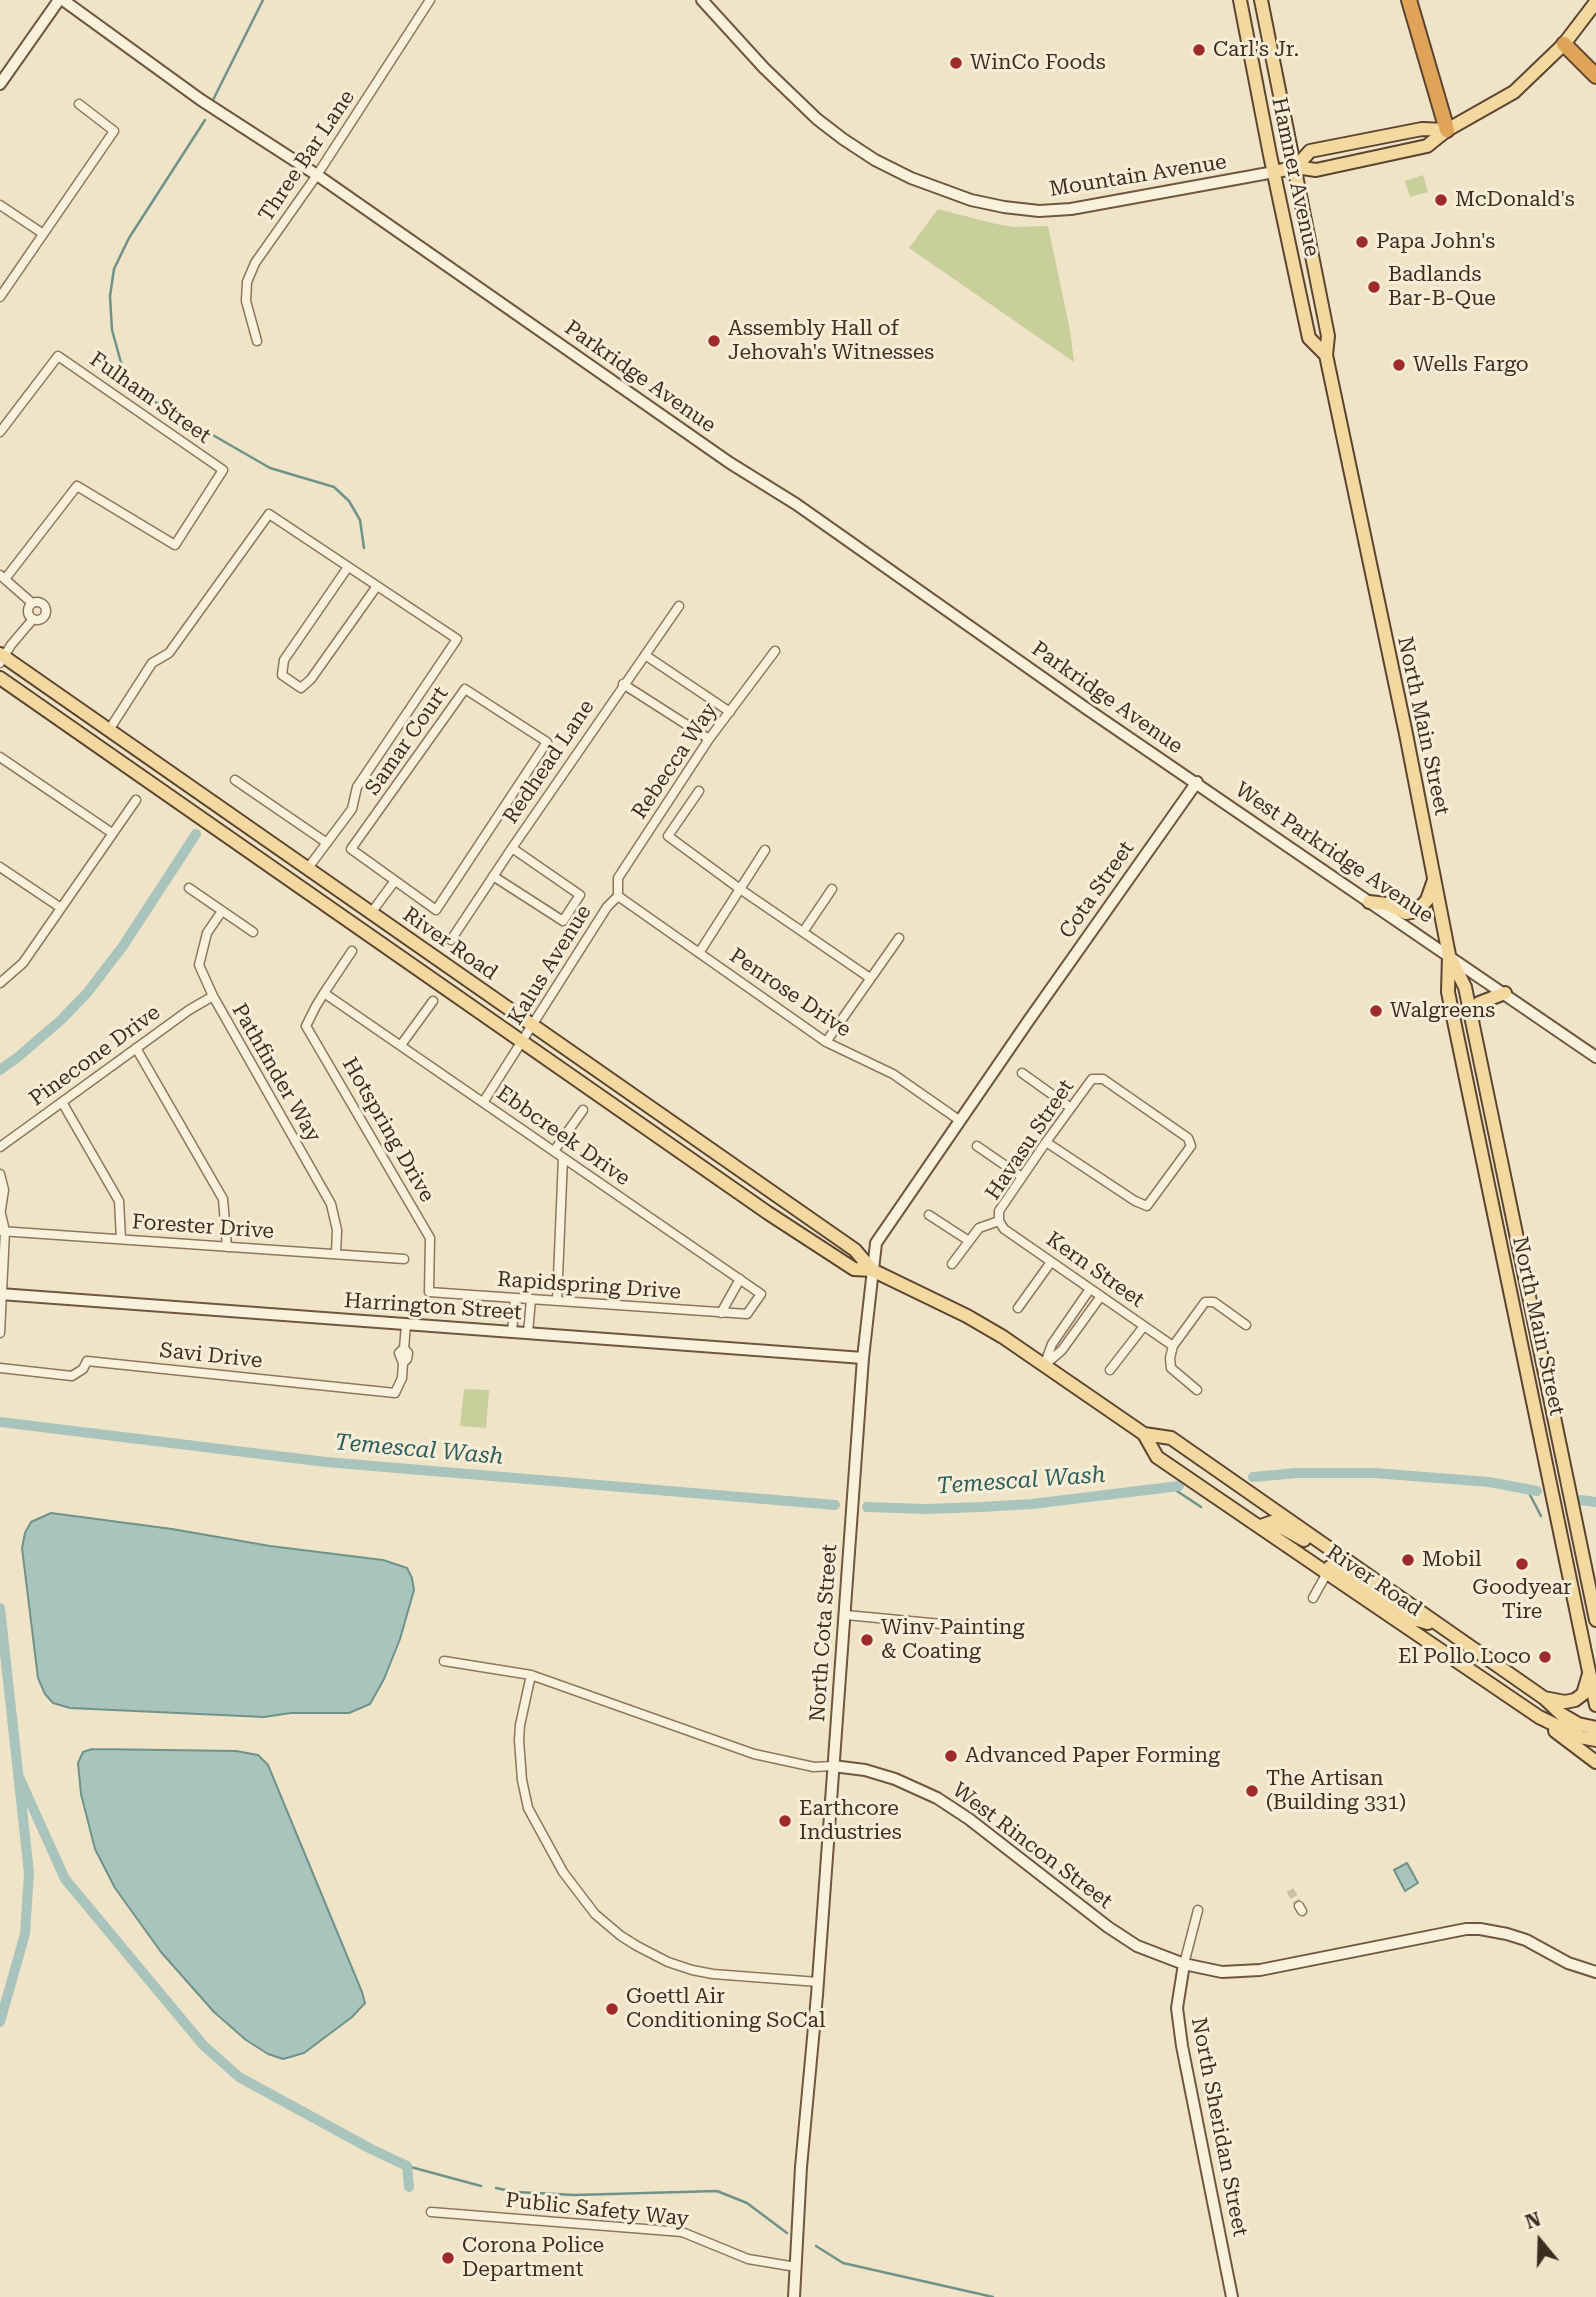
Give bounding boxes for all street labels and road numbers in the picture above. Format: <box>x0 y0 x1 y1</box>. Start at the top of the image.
street label: Three Bar Lane <box>254 85 360 227</box>
street label: Hamner Avenue <box>1266 95 1324 259</box>
street label: Mountain Avenue <box>1047 150 1229 202</box>
street label: Parkridge Avenue <box>560 315 720 439</box>
street label: Fulham Street <box>85 347 215 449</box>
street label: North Main Street <box>1392 634 1454 818</box>
street label: Parkridge Avenue <box>1027 636 1187 760</box>
street label: Samar Court <box>360 682 454 800</box>
street label: Redhead Lane <box>498 695 600 829</box>
street label: Rebecca Way <box>627 698 723 824</box>
street label: West Parkridge Avenue <box>1230 777 1438 929</box>
street label: Cota Street <box>1054 837 1140 943</box>
street label: Kalus Avenue <box>503 900 597 1030</box>
street label: River Road <box>398 902 502 986</box>
street label: Penrose Drive <box>725 943 855 1043</box>
street label: Pathfinder Way <box>226 999 326 1147</box>
street label: Pinecone Drive <box>25 1000 165 1112</box>
street label: Hotspring Drive <box>336 1053 440 1207</box>
street label: Havasu Street <box>980 1075 1080 1205</box>
street label: Ebbcreek Drive <box>491 1081 635 1191</box>
street label: Forester Drive <box>131 1209 275 1245</box>
street label: Kern Street <box>1041 1227 1149 1313</box>
street label: North Main Street <box>1507 1234 1569 1418</box>
street label: Rapidspring Drive <box>496 1267 682 1305</box>
street label: Harrington Street <box>343 1288 523 1326</box>
street label: Savi Drive <box>158 1338 264 1374</box>
street label: River Road <box>1321 1540 1427 1622</box>
street label: North Cota Street <box>805 1543 843 1723</box>
street label: West Rincon Street <box>947 1778 1117 1914</box>
street label: North Sheridan Street <box>1185 2015 1253 2239</box>
street label: Public Safety Way <box>504 2188 690 2232</box>

